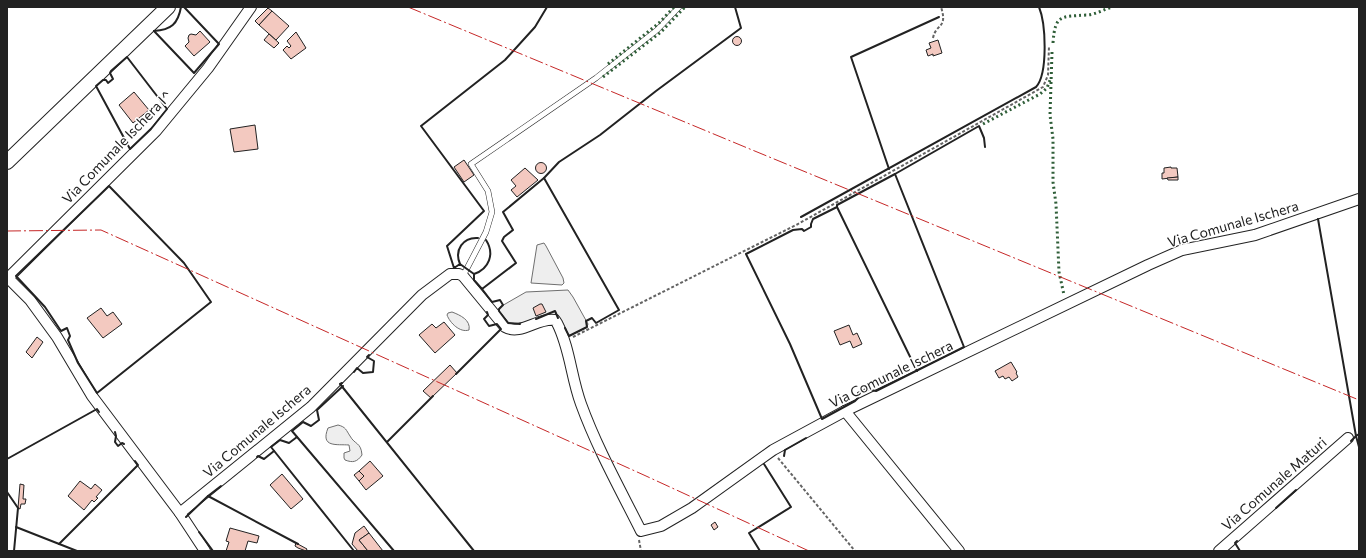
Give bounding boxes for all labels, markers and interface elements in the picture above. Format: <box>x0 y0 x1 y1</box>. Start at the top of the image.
street label: Via Comunale Ischera I^ <box>58 87 175 207</box>
street label: Via Comunale Ischera <box>1165 197 1300 250</box>
street label: Via Comunale Ischera <box>826 336 955 411</box>
street label: Via Comunale Ischera <box>199 381 314 481</box>
street label: Via Comunale Maturi <box>1218 433 1330 534</box>

